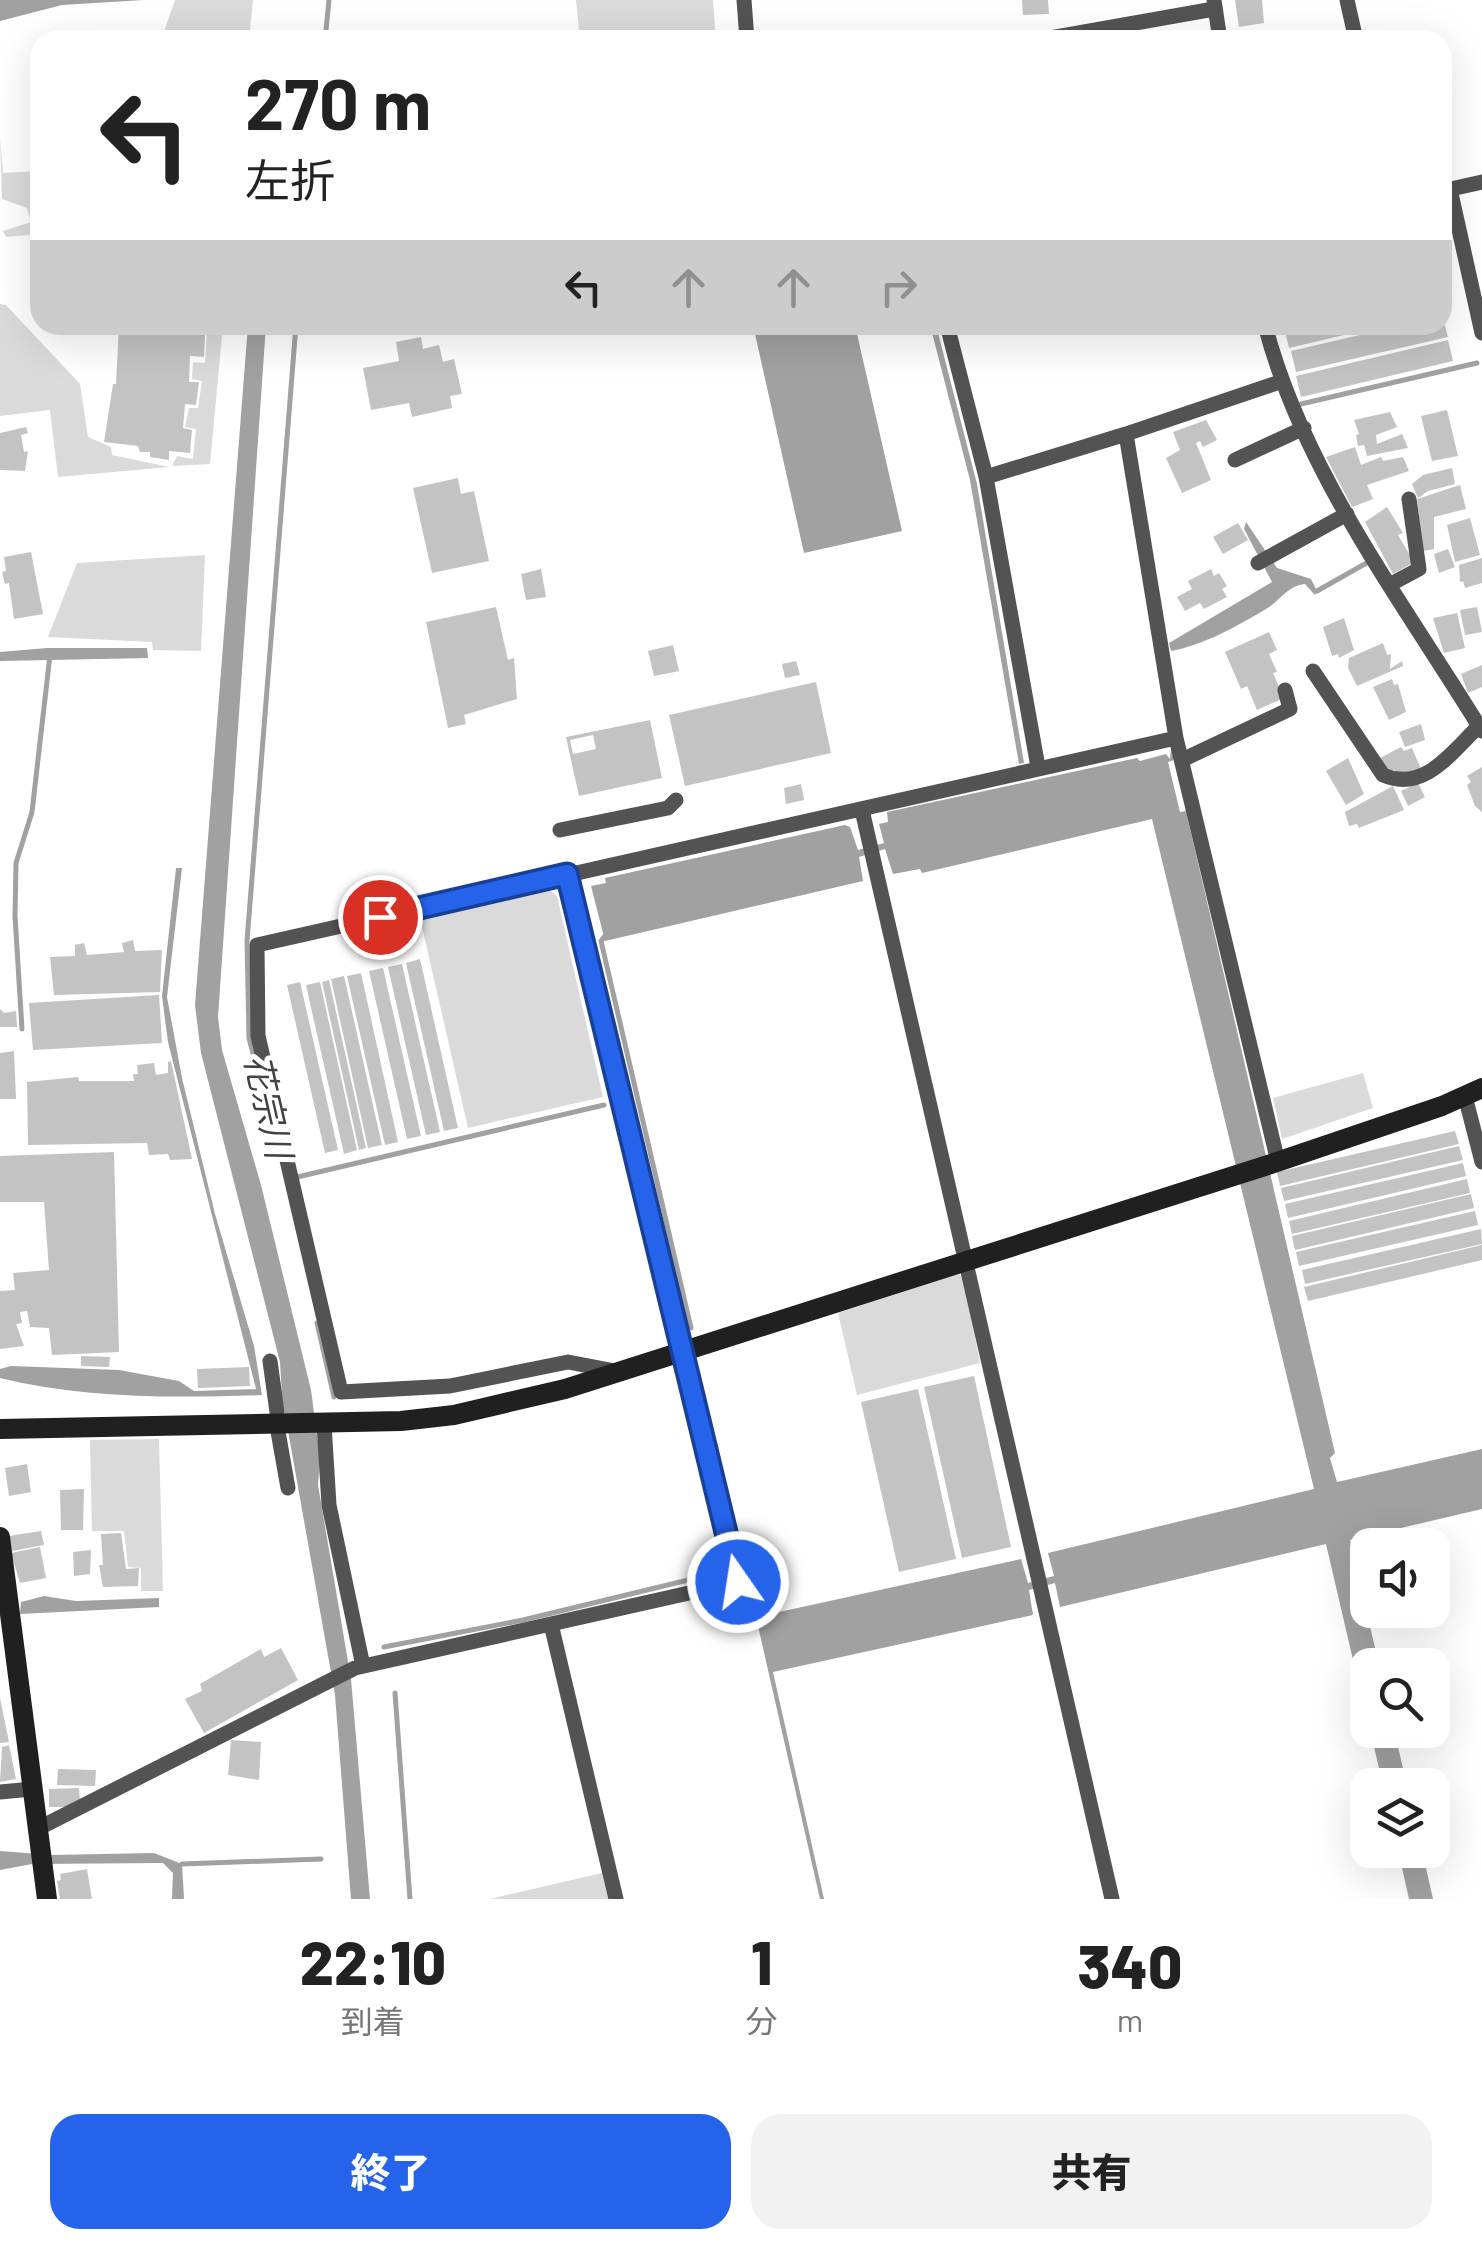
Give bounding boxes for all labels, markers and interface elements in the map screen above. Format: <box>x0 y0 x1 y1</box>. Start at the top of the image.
text: 270 m <box>245 60 431 144</box>
icon: left <box>80 70 210 200</box>
text: 左折 <box>245 152 335 206</box>
icon: left <box>556 260 611 315</box>
icon: ahead <box>661 260 716 315</box>
icon: ahead <box>766 260 821 315</box>
icon: right <box>871 260 926 315</box>
pin <box>338 875 423 960</box>
icon: arrive <box>353 890 408 945</box>
water label: 花宗川 <box>238 1050 303 1166</box>
map controls <box>1350 1528 1450 1868</box>
button: sound <box>1350 1528 1450 1628</box>
position arrow <box>686 1530 790 1634</box>
button: search <box>1350 1648 1450 1748</box>
button: layers <box>1350 1768 1450 1868</box>
text: 22:10 <box>300 1925 446 1997</box>
text: 1 <box>751 1925 772 1997</box>
text: 340 <box>1078 1929 1182 2001</box>
text: m <box>1117 2000 1143 2038</box>
text: 到着 <box>341 2001 405 2039</box>
text: 分 <box>746 2001 778 2039</box>
button: 終了 <box>50 2114 731 2229</box>
button: 共有 <box>751 2114 1432 2229</box>

